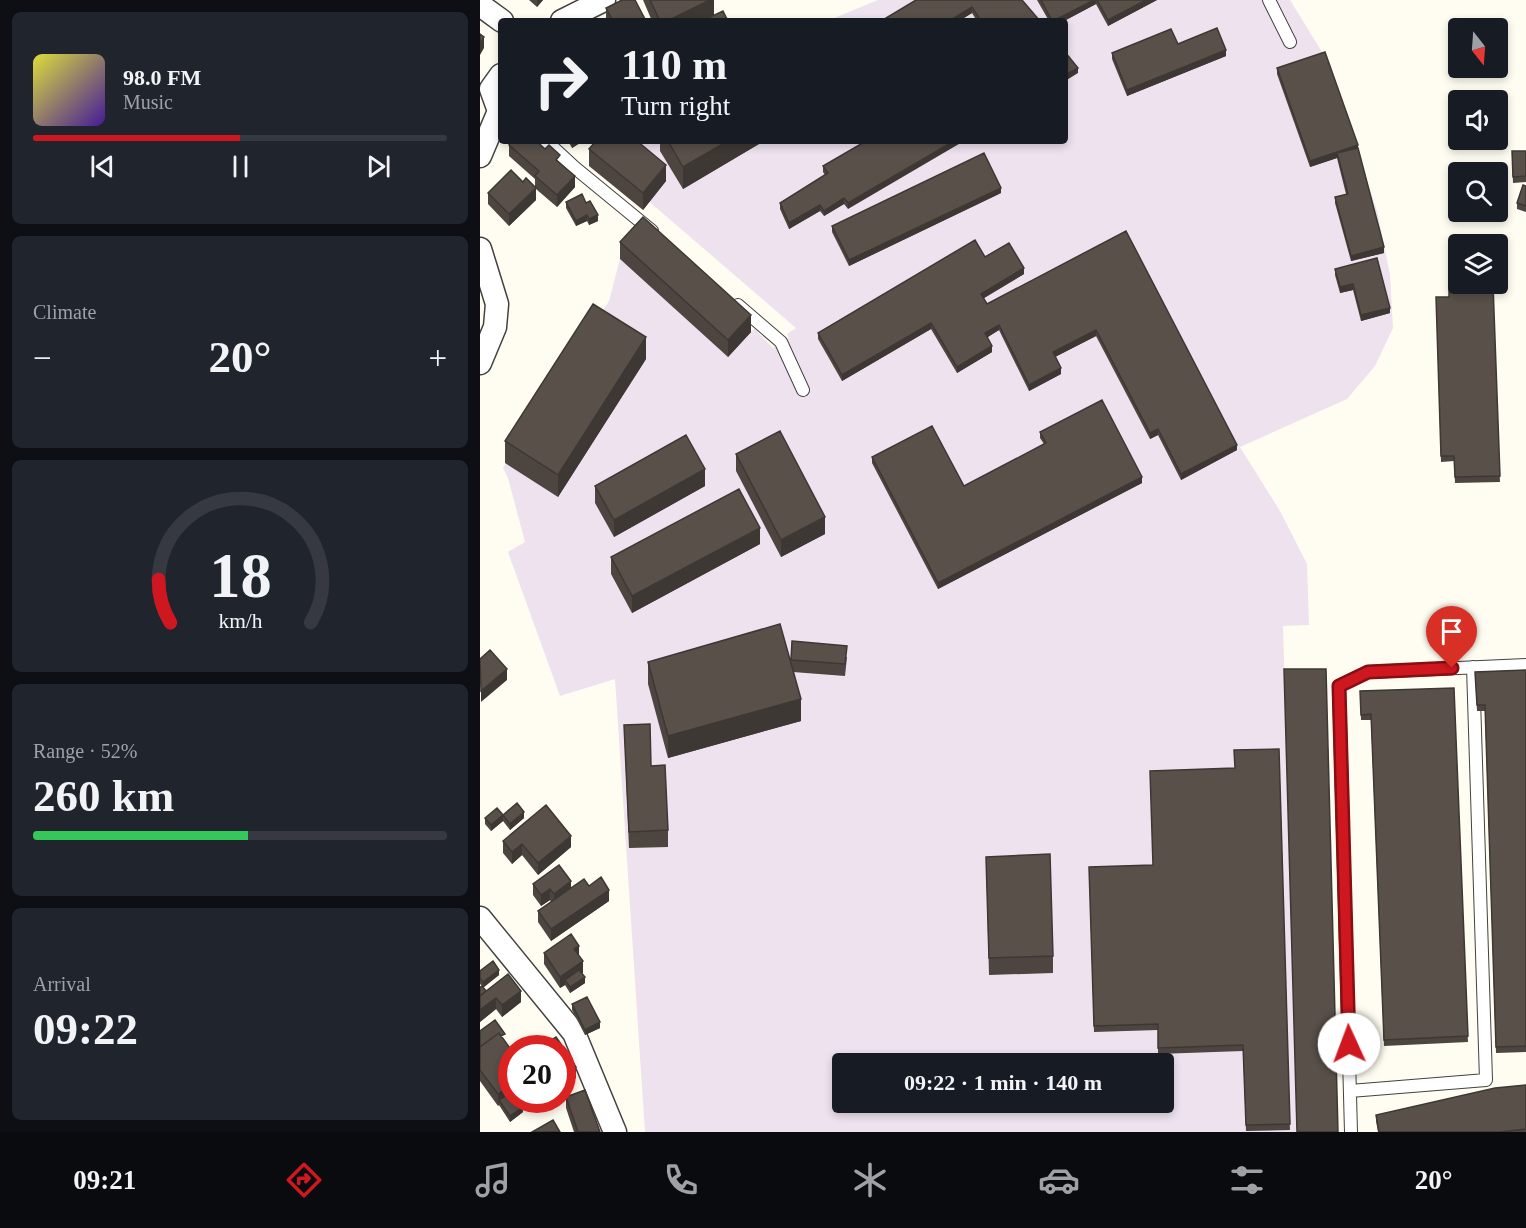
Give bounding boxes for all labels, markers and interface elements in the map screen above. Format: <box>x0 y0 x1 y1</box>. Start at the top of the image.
north arrow <box>1448 18 1508 78</box>
map controls <box>1448 18 1508 294</box>
icon: right <box>522 42 600 120</box>
text: 110 m <box>621 42 727 88</box>
text: 98.0 FM <box>123 65 201 90</box>
button: sound <box>1448 90 1508 150</box>
text: Music <box>123 91 173 113</box>
text: Turn right <box>621 91 730 121</box>
icon: previous <box>86 150 119 183</box>
icon: pause <box>224 150 257 183</box>
icon: next <box>362 150 395 183</box>
button: search <box>1448 162 1508 222</box>
button: layers <box>1448 234 1508 294</box>
text: Climate <box>33 301 96 323</box>
text: 20° <box>209 332 272 382</box>
text: − <box>33 340 52 376</box>
text: + <box>428 340 447 376</box>
text: 18 <box>209 541 271 610</box>
pin <box>1426 606 1477 668</box>
text: km/h <box>218 609 262 633</box>
icon: arrive <box>1435 615 1468 648</box>
text: Range · 52% <box>33 740 137 762</box>
text: 260 km <box>33 771 174 821</box>
text: Arrival <box>33 973 91 995</box>
text: 09:22 <box>33 1004 138 1054</box>
position arrow <box>1317 1012 1381 1076</box>
speed limit sign: 20 <box>498 1035 576 1113</box>
text: 09:22 · 1 min · 140 m <box>904 1070 1102 1095</box>
icon: directions <box>283 1159 325 1201</box>
icon: music <box>472 1159 514 1201</box>
icon: phone <box>660 1159 702 1201</box>
icon: climate <box>849 1159 891 1201</box>
icon: car <box>1038 1159 1080 1201</box>
icon: filters <box>1226 1159 1268 1201</box>
text: 09:21 <box>73 1165 136 1195</box>
text: 20° <box>1415 1165 1453 1195</box>

